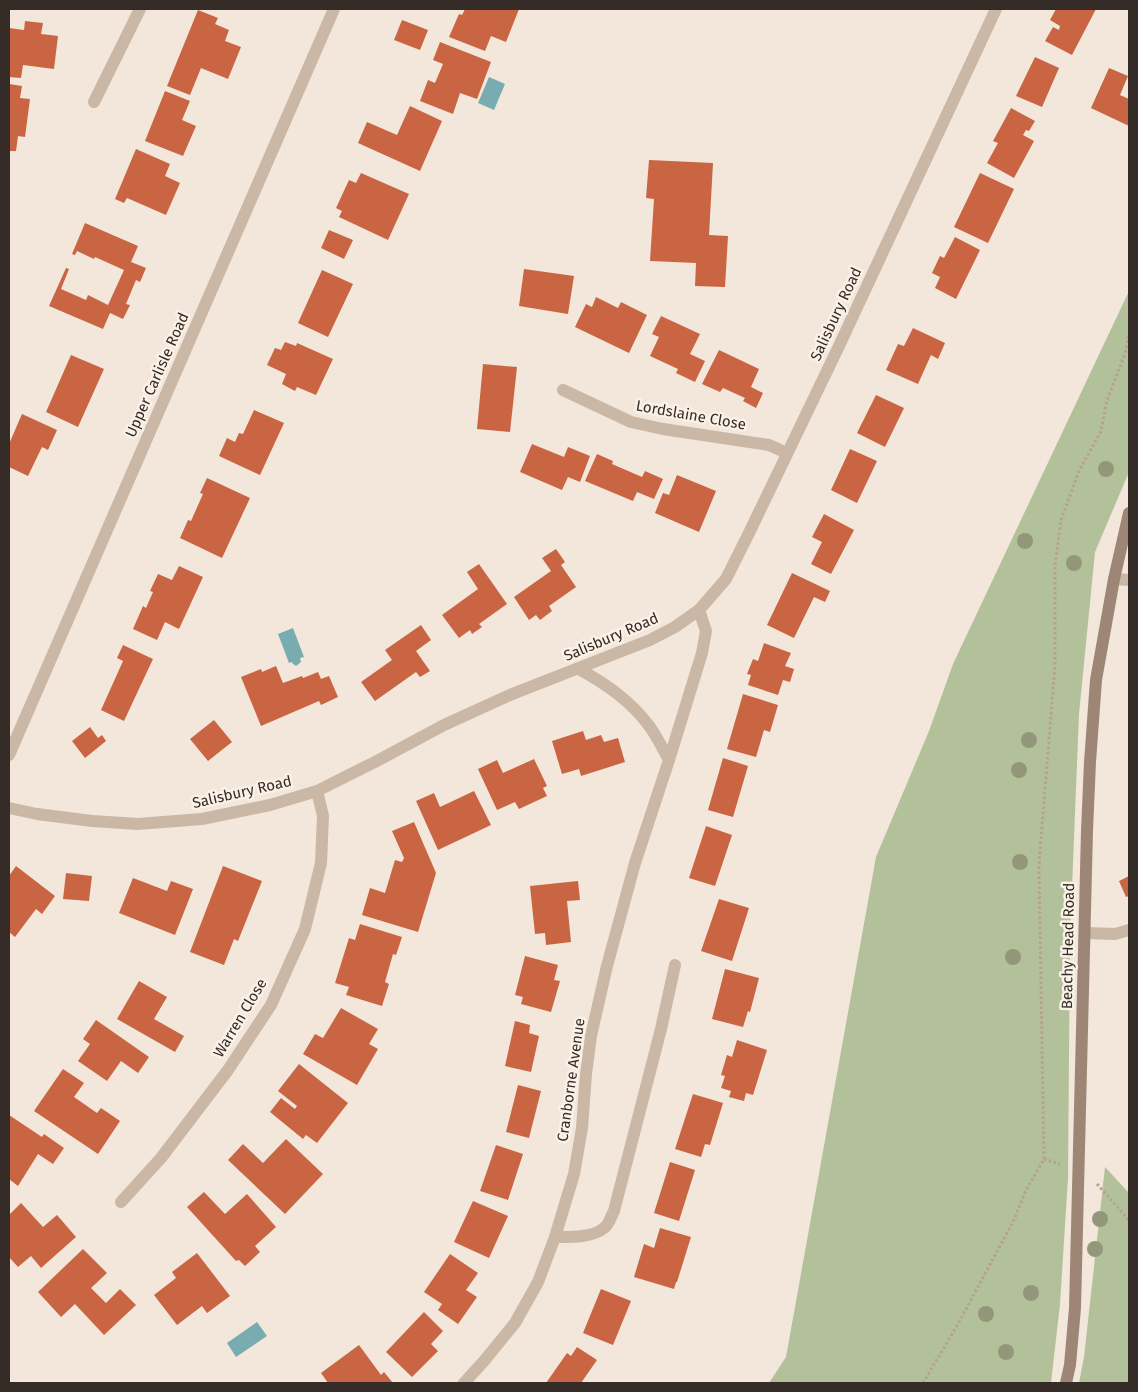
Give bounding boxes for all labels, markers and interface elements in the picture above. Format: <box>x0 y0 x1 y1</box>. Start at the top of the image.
street label: Salisbury Road <box>806 264 866 364</box>
street label: Upper Carlisle Road <box>121 310 193 440</box>
street label: Lordslaine Close <box>635 396 747 434</box>
street label: Salisbury Road <box>561 609 661 665</box>
street label: Salisbury Road <box>191 772 293 812</box>
street label: Beachy Head Road <box>1058 883 1078 1009</box>
street label: Warren Close <box>209 975 271 1061</box>
street label: Cranborne Avenue <box>553 1017 589 1143</box>

